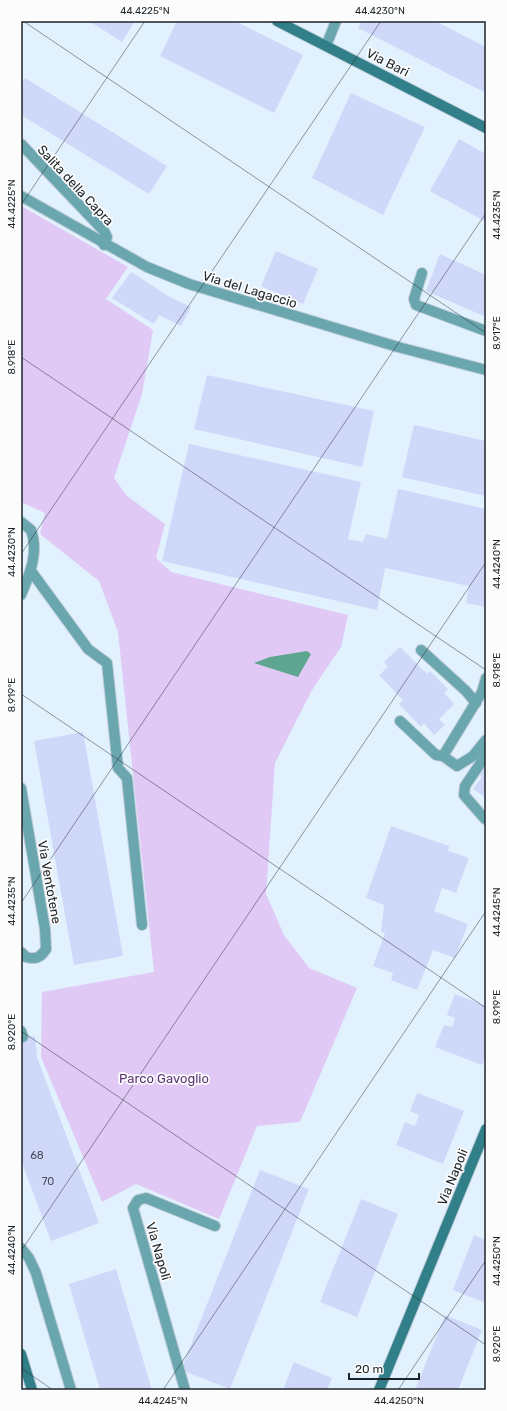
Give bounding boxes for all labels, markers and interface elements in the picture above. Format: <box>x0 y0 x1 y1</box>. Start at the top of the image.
text: 44.4225°N <box>120 5 170 17</box>
text: 44.4230°N <box>355 5 405 17</box>
street label: Via Bari <box>364 45 412 80</box>
street label: Salita della Capra <box>35 142 117 229</box>
text: 44.4225°N <box>6 179 18 229</box>
text: 44.4235°N <box>491 190 503 240</box>
street label: Via del Lagaccio <box>201 268 299 312</box>
text: 8.917°E <box>491 316 503 350</box>
text: 8.918°E <box>6 340 18 374</box>
text: 44.4230°N <box>6 527 18 577</box>
text: 44.4240°N <box>491 539 503 589</box>
text: 8.918°E <box>491 653 503 687</box>
text: 8.919°E <box>6 678 18 712</box>
street label: Via Ventotene <box>35 839 64 925</box>
text: 44.4235°N <box>6 876 18 926</box>
text: 44.4245°N <box>491 887 503 937</box>
text: 8.919°E <box>491 990 503 1024</box>
text: 8.920°E <box>6 1014 18 1050</box>
park label: Parco Gavoglio <box>119 1071 209 1087</box>
street label: Via Napoli <box>434 1147 471 1208</box>
house number: 68 <box>30 1149 44 1162</box>
house number: 70 <box>42 1175 54 1188</box>
street label: Via Napoli <box>143 1220 174 1282</box>
text: 44.4240°N <box>6 1225 18 1275</box>
text: 44.4250°N <box>491 1236 503 1286</box>
text: 8.920°E <box>491 1326 503 1362</box>
scale bar <box>349 1355 419 1381</box>
text: 20 m <box>355 1362 383 1376</box>
text: 44.4245°N <box>138 1395 188 1407</box>
text: 44.4250°N <box>374 1395 424 1407</box>

